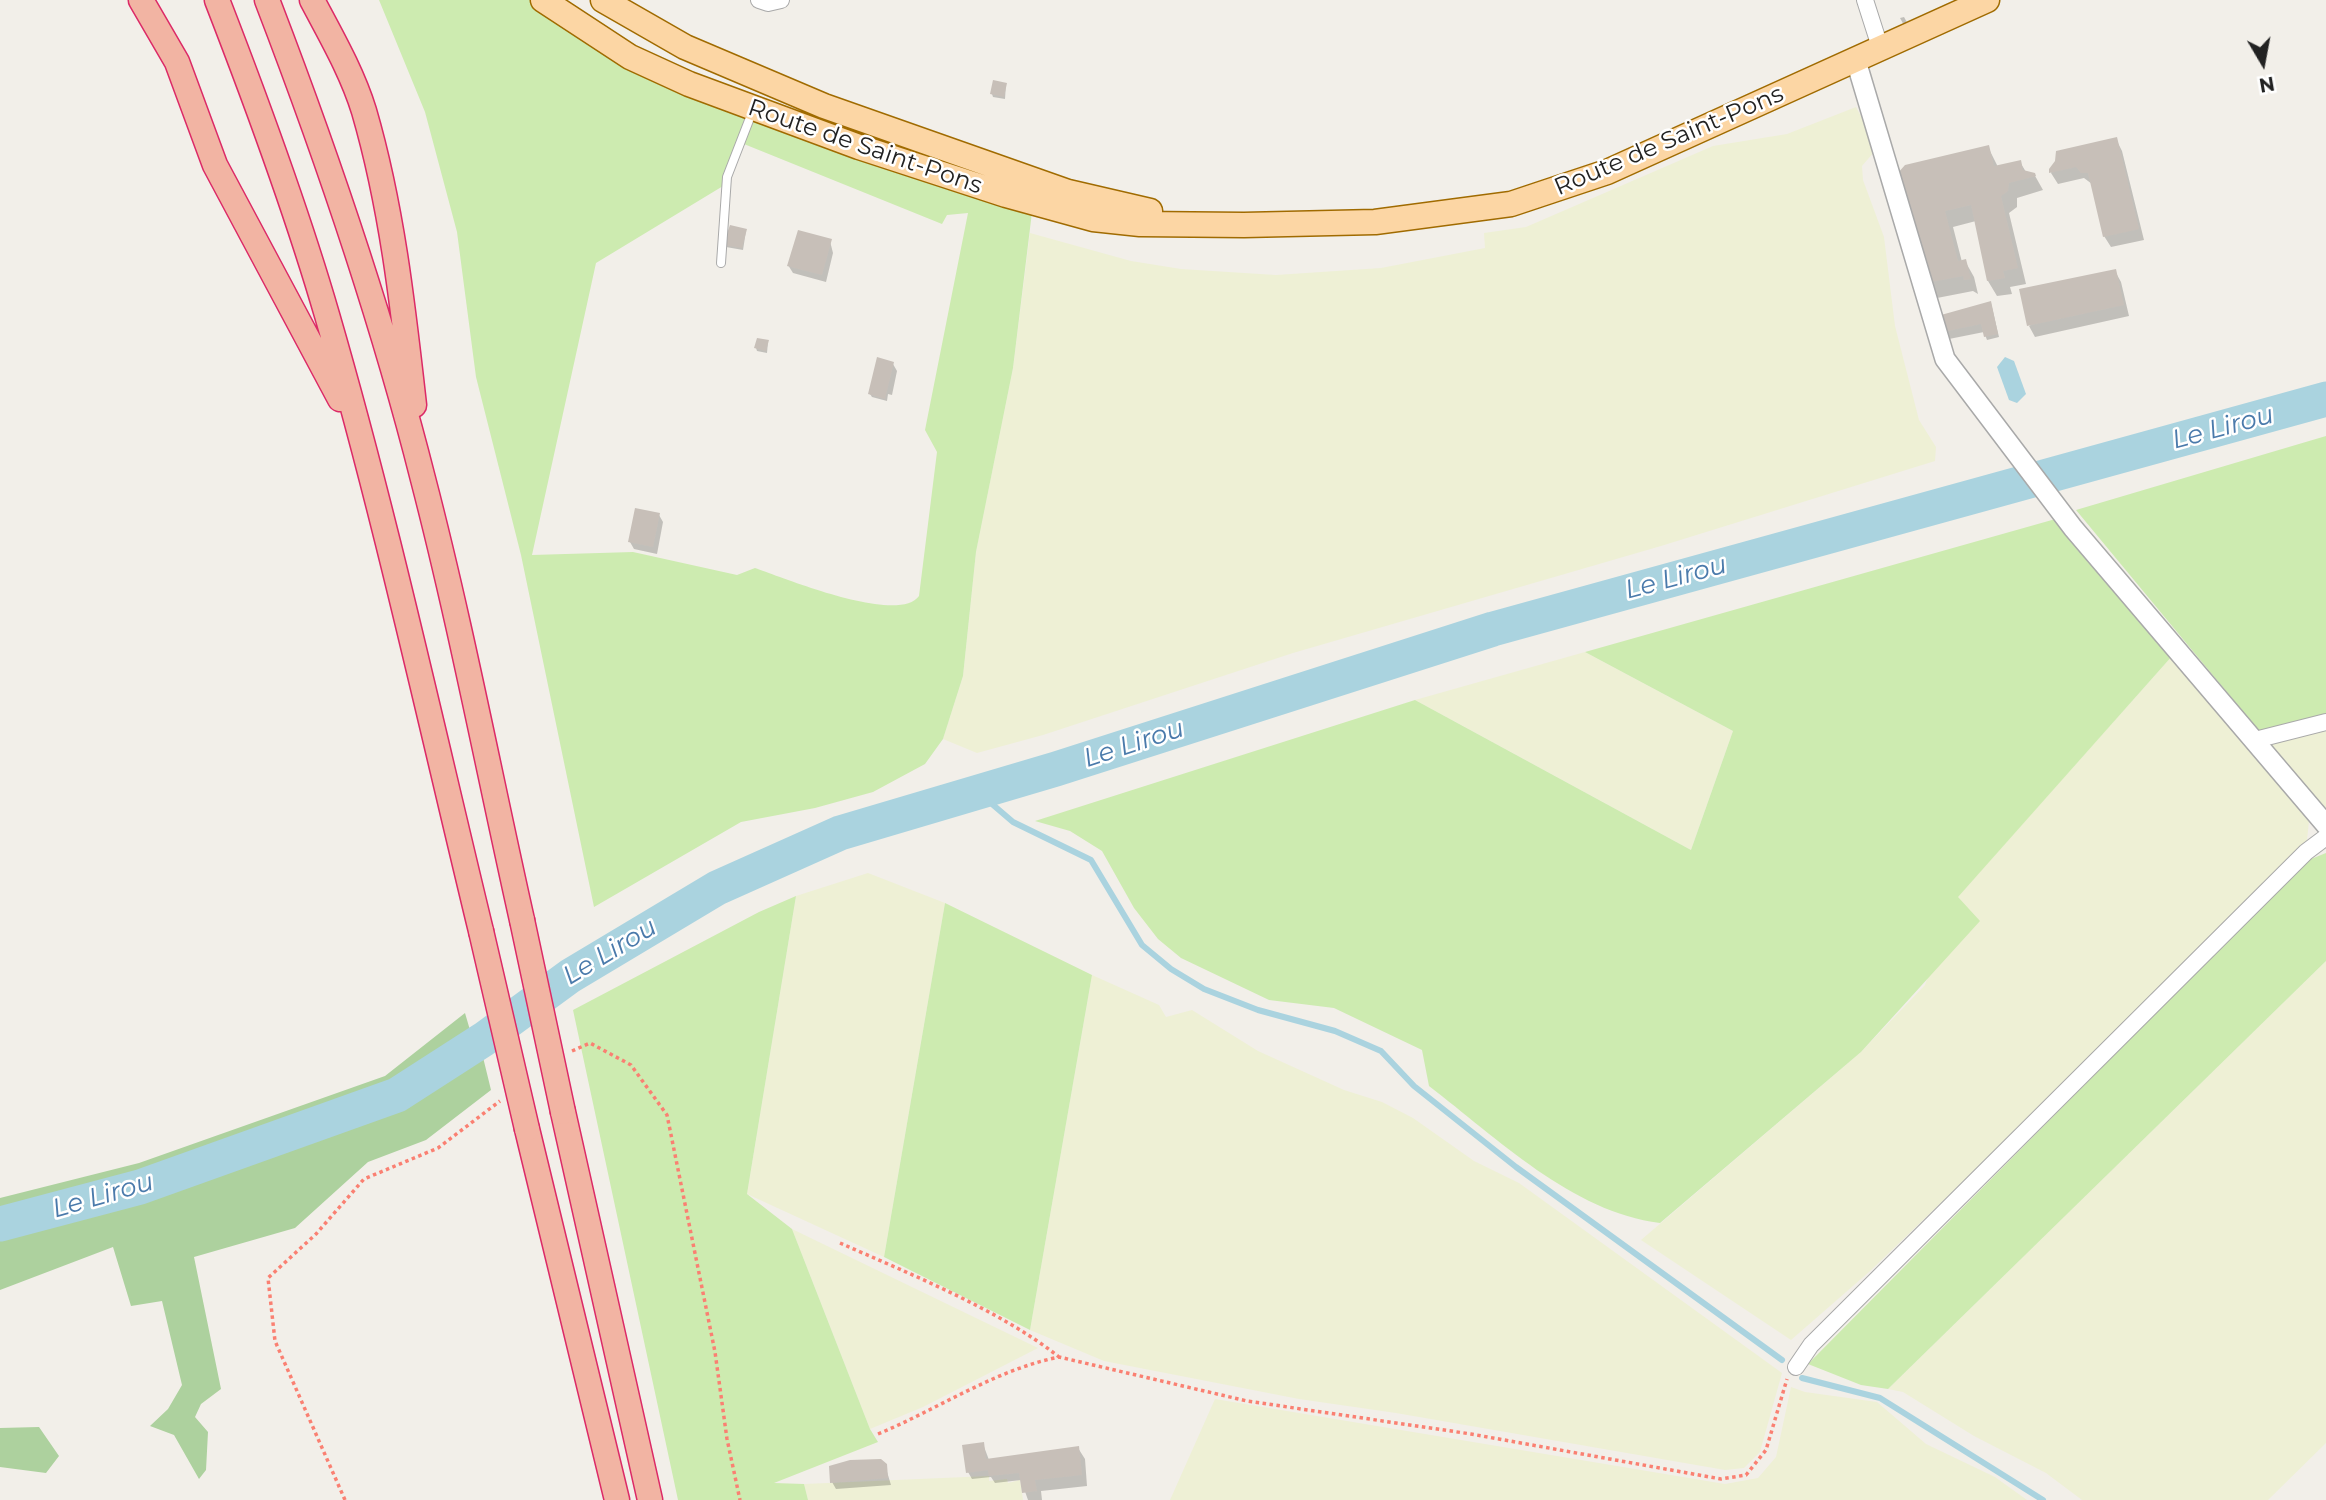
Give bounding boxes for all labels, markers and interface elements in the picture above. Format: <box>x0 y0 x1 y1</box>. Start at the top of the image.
north arrow <box>2228 28 2298 98</box>
text: N <box>2257 72 2276 97</box>
street label: Route de Saint-Pons <box>1550 80 1788 202</box>
street label: Route de Saint-Pons <box>744 93 986 201</box>
water label: Le Lirou <box>2169 399 2277 457</box>
water label: Le Lirou <box>1622 549 1730 607</box>
water label: Le Lirou <box>1080 713 1188 775</box>
water label: Le Lirou <box>557 912 663 992</box>
water label: Le Lirou <box>49 1167 157 1225</box>

